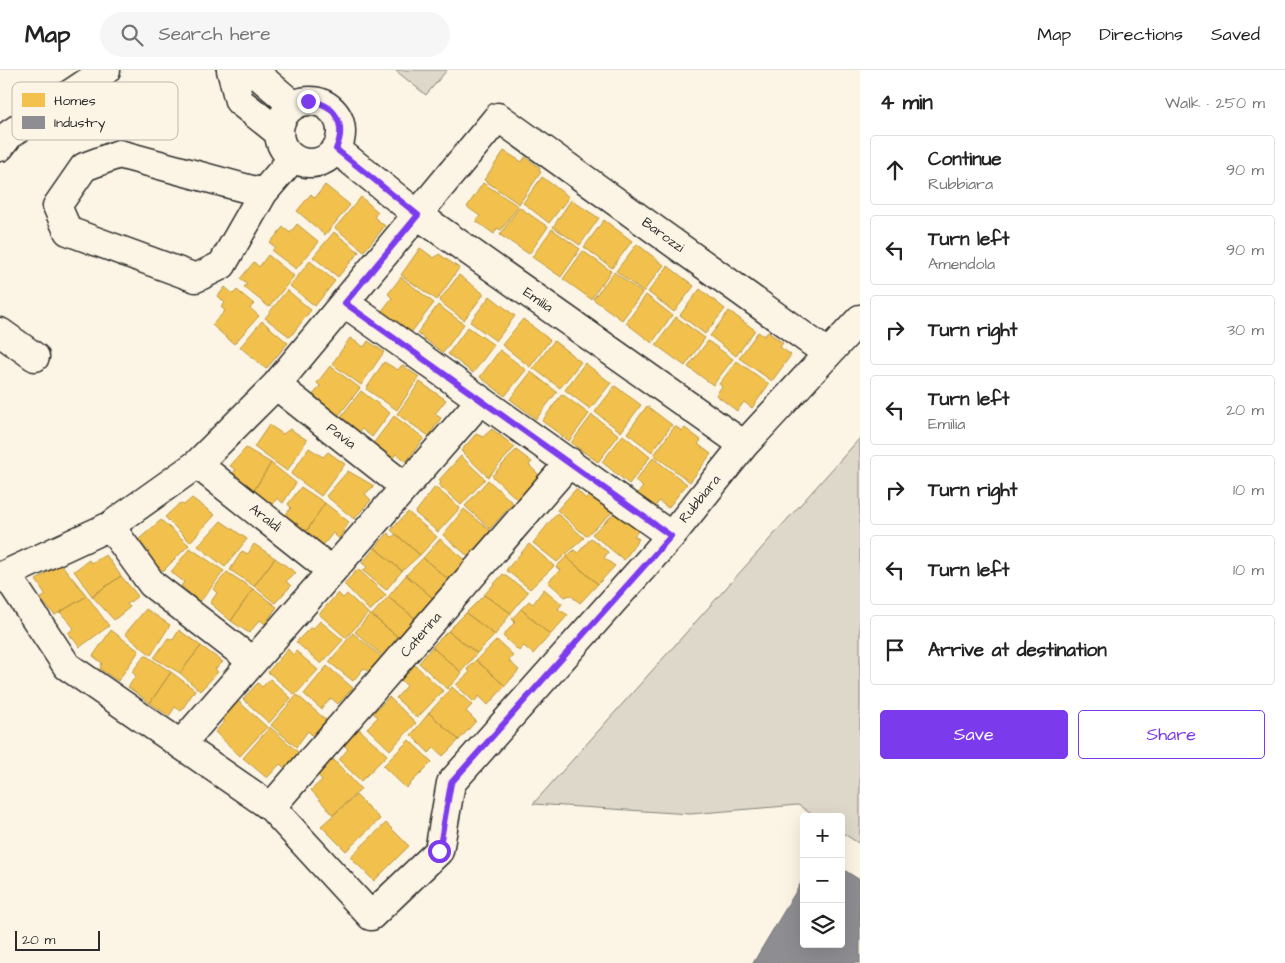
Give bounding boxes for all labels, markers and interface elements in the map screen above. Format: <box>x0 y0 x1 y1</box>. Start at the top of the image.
search box <box>100 12 450 57</box>
text: Map <box>25 18 70 52</box>
icon: search <box>118 21 146 49</box>
text: Search here <box>158 21 271 48</box>
text: Map <box>1037 22 1071 47</box>
text: Directions <box>1099 22 1183 47</box>
text: Saved <box>1211 22 1260 47</box>
legend <box>12 82 178 140</box>
text: 4 min <box>880 88 933 117</box>
route end <box>297 90 320 113</box>
text: Homes <box>54 91 96 111</box>
text: Walk · 250 m <box>1165 92 1265 114</box>
text: Industry <box>54 113 106 133</box>
text: Continue <box>928 146 1002 173</box>
icon: ahead <box>881 156 909 184</box>
text: 90 m <box>1226 159 1264 181</box>
text: Rubbiara <box>928 173 993 195</box>
street label: Barozzi <box>637 213 689 257</box>
text: Turn left <box>928 226 1009 253</box>
icon: left <box>881 236 909 264</box>
text: 90 m <box>1226 239 1264 261</box>
text: Amendola <box>928 253 995 275</box>
street label: Emilia <box>519 282 557 318</box>
icon: right <box>881 316 909 344</box>
text: Turn right <box>928 317 1017 344</box>
text: 30 m <box>1227 319 1264 341</box>
text: Turn left <box>928 386 1009 413</box>
icon: left <box>881 396 909 424</box>
text: 20 m <box>1226 399 1264 421</box>
text: Emilia <box>928 413 965 435</box>
street label: Pavia <box>322 418 360 454</box>
street label: Rubbiara <box>674 471 726 527</box>
icon: right <box>881 476 909 504</box>
text: Turn right <box>928 477 1017 504</box>
text: 10 m <box>1233 479 1264 501</box>
street label: Araldi <box>245 499 285 537</box>
icon: left <box>881 556 909 584</box>
text: Turn left <box>928 557 1009 584</box>
text: 10 m <box>1233 559 1264 581</box>
street label: Caterina <box>396 608 446 662</box>
icon: arrive <box>881 636 909 664</box>
text: Arrive at destination <box>928 637 1107 664</box>
button: Save <box>880 710 1068 759</box>
button: Share <box>1078 710 1265 759</box>
map controls <box>800 813 845 948</box>
button: + <box>800 813 845 858</box>
route start <box>428 840 451 863</box>
button: − <box>800 858 845 903</box>
button: layers <box>800 903 845 948</box>
scale bar <box>15 928 100 951</box>
text: 20 m <box>22 930 55 950</box>

